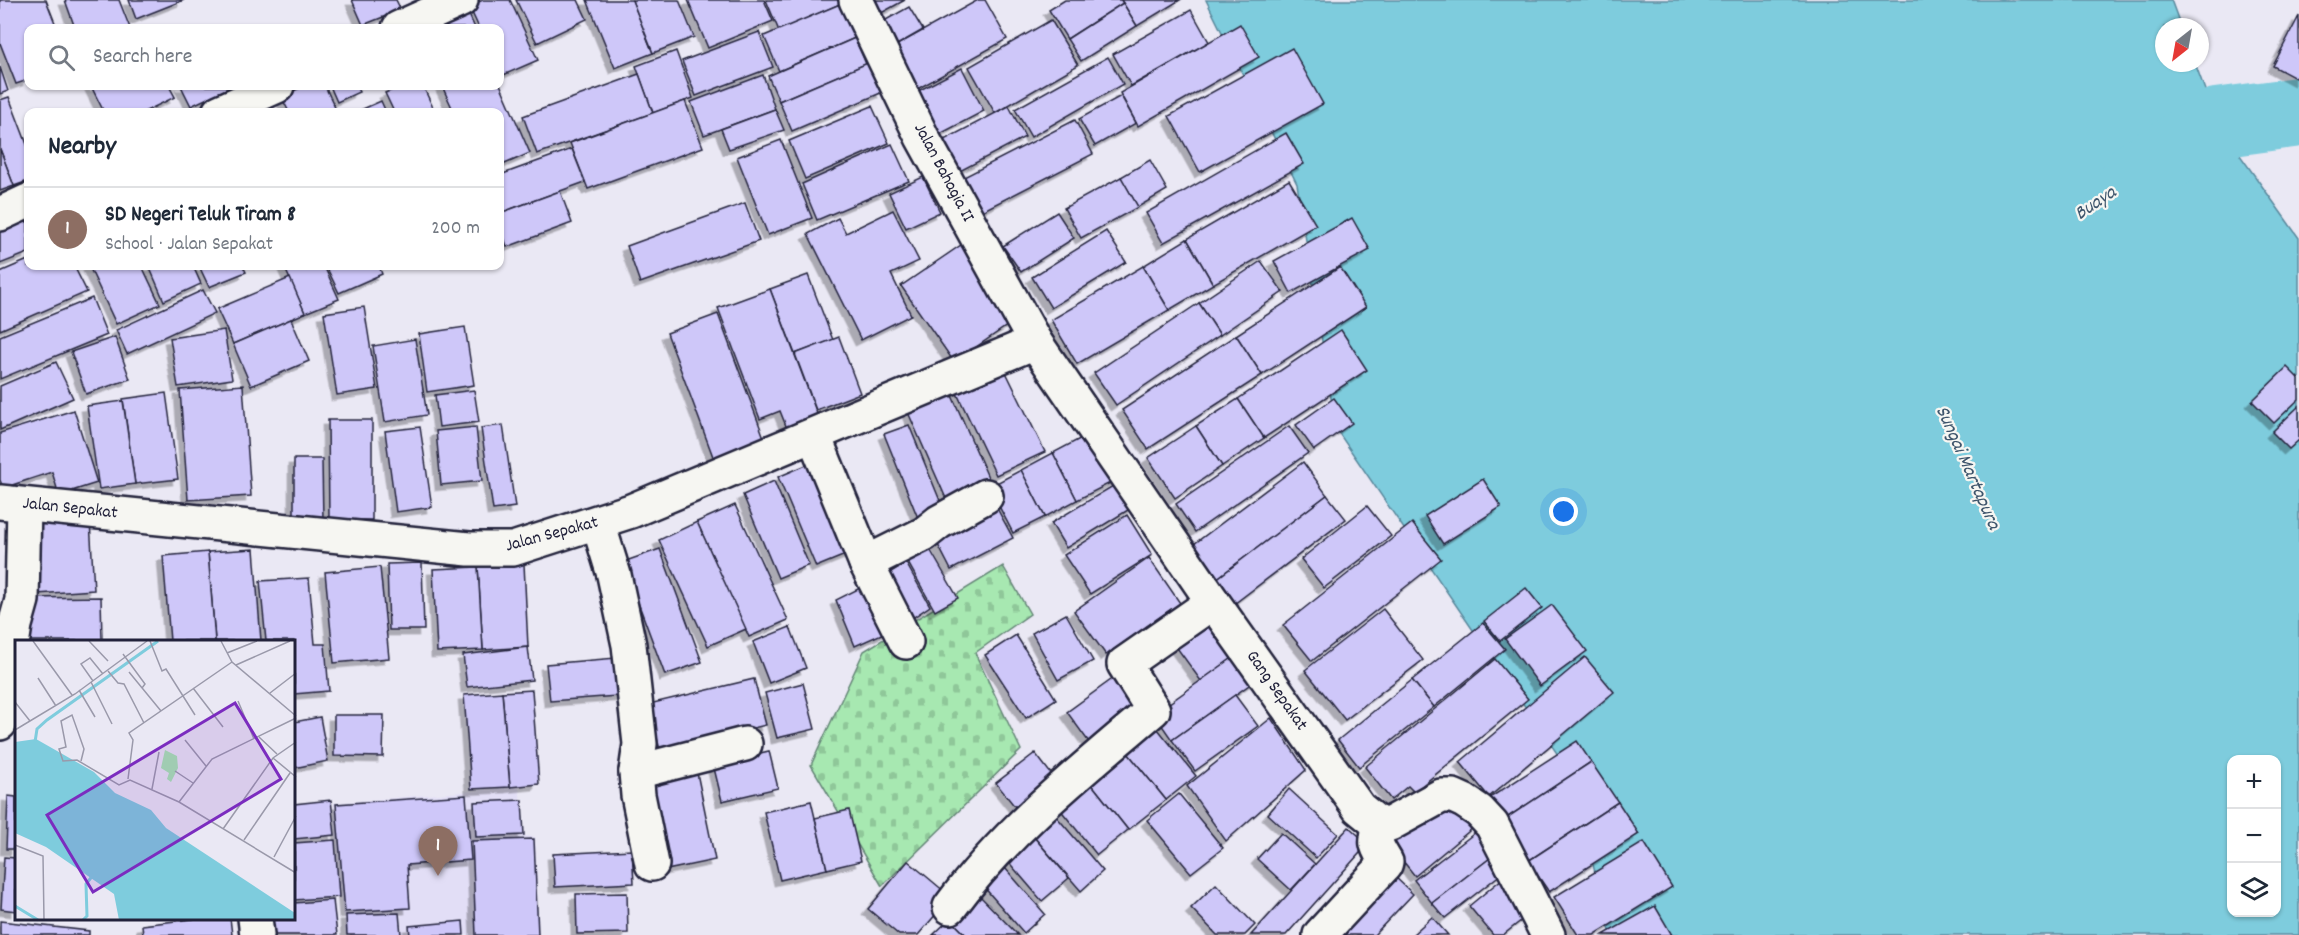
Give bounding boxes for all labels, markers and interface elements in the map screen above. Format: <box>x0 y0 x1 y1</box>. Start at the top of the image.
north arrow <box>2155 18 2209 72</box>
search box <box>24 24 504 90</box>
icon: search <box>45 41 78 74</box>
text: Search here <box>93 42 192 73</box>
street label: Jalan Bahagia II <box>906 119 980 227</box>
text: Nearby <box>48 129 116 166</box>
water label: Buaya <box>2070 179 2124 228</box>
text: SD Negeri Teluk Tiram 8 <box>105 200 296 231</box>
text: 1 <box>65 215 70 243</box>
text: 200 m <box>431 215 480 243</box>
text: School · Jalan Sepakat <box>105 231 273 259</box>
water label: Sungai Martapura <box>1927 402 2007 536</box>
street label: Jalan Sepakat <box>21 492 119 526</box>
your location <box>1549 497 1578 526</box>
street label: Jalan Sepakat <box>503 511 602 559</box>
inset map <box>15 640 296 920</box>
street label: Gang Sepakat <box>1239 646 1313 737</box>
map controls <box>2227 755 2281 917</box>
button: + <box>2227 755 2281 809</box>
button: − <box>2227 809 2281 863</box>
pin: 1 <box>418 826 458 876</box>
button: layers <box>2227 863 2281 917</box>

